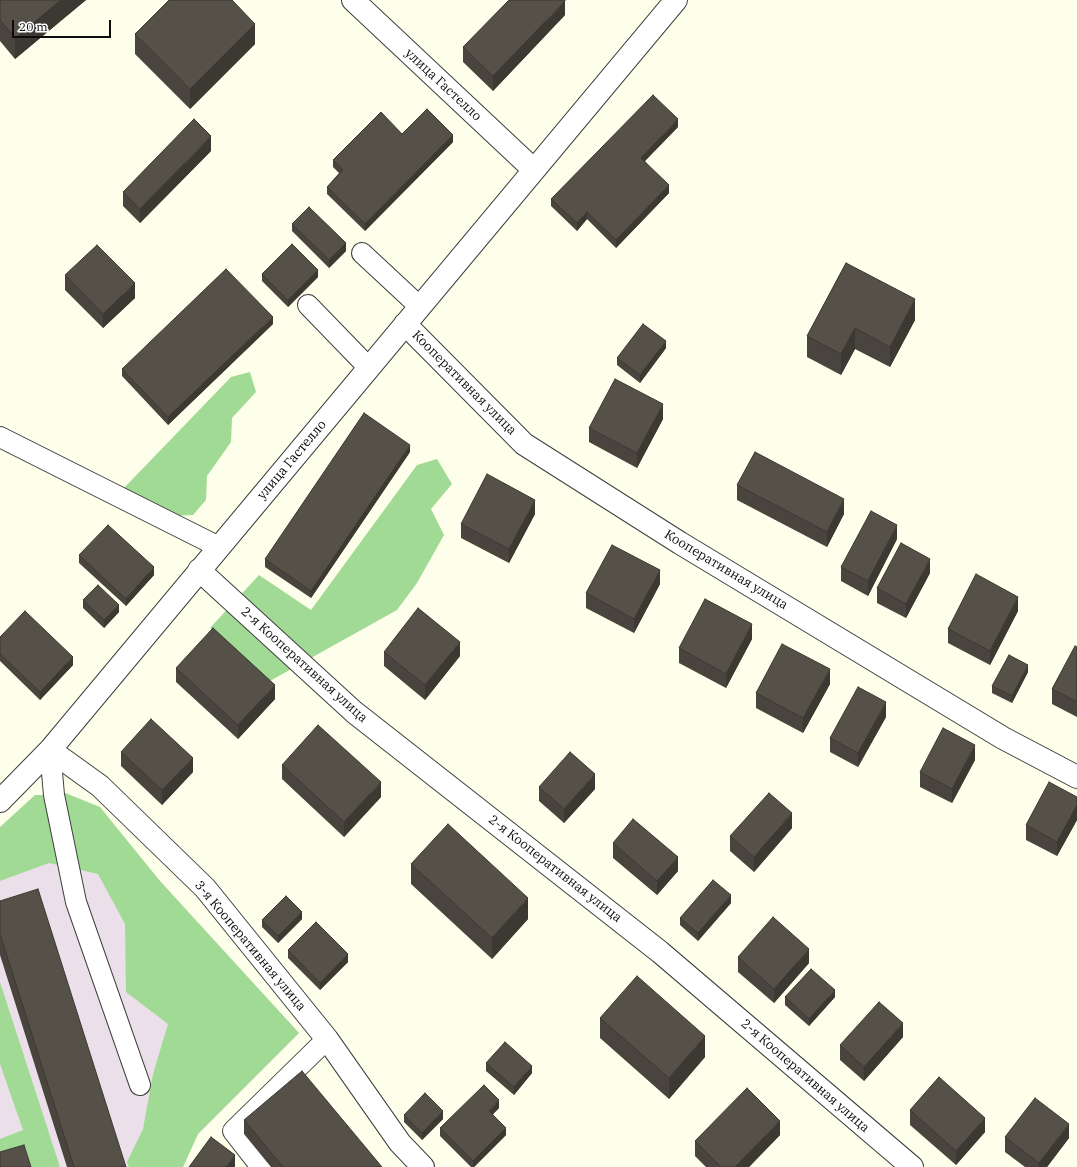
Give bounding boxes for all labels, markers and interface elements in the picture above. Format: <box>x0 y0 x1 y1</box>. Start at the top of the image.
scale bar <box>14 12 113 38</box>
text: 20 m <box>19 19 48 34</box>
street label: улица Гастелло <box>402 46 484 124</box>
street label: Кооперативная улица <box>409 328 519 438</box>
street label: улица Гастелло <box>254 417 330 503</box>
street label: Кооперативная улица <box>661 527 791 613</box>
street label: 2-я Кооперативная улица <box>238 604 370 726</box>
street label: 2-я Кооперативная улица <box>485 812 625 926</box>
street label: 3-я Кооперативная улица <box>191 878 309 1014</box>
street label: 2-я Кооперативная улица <box>738 1016 872 1136</box>

